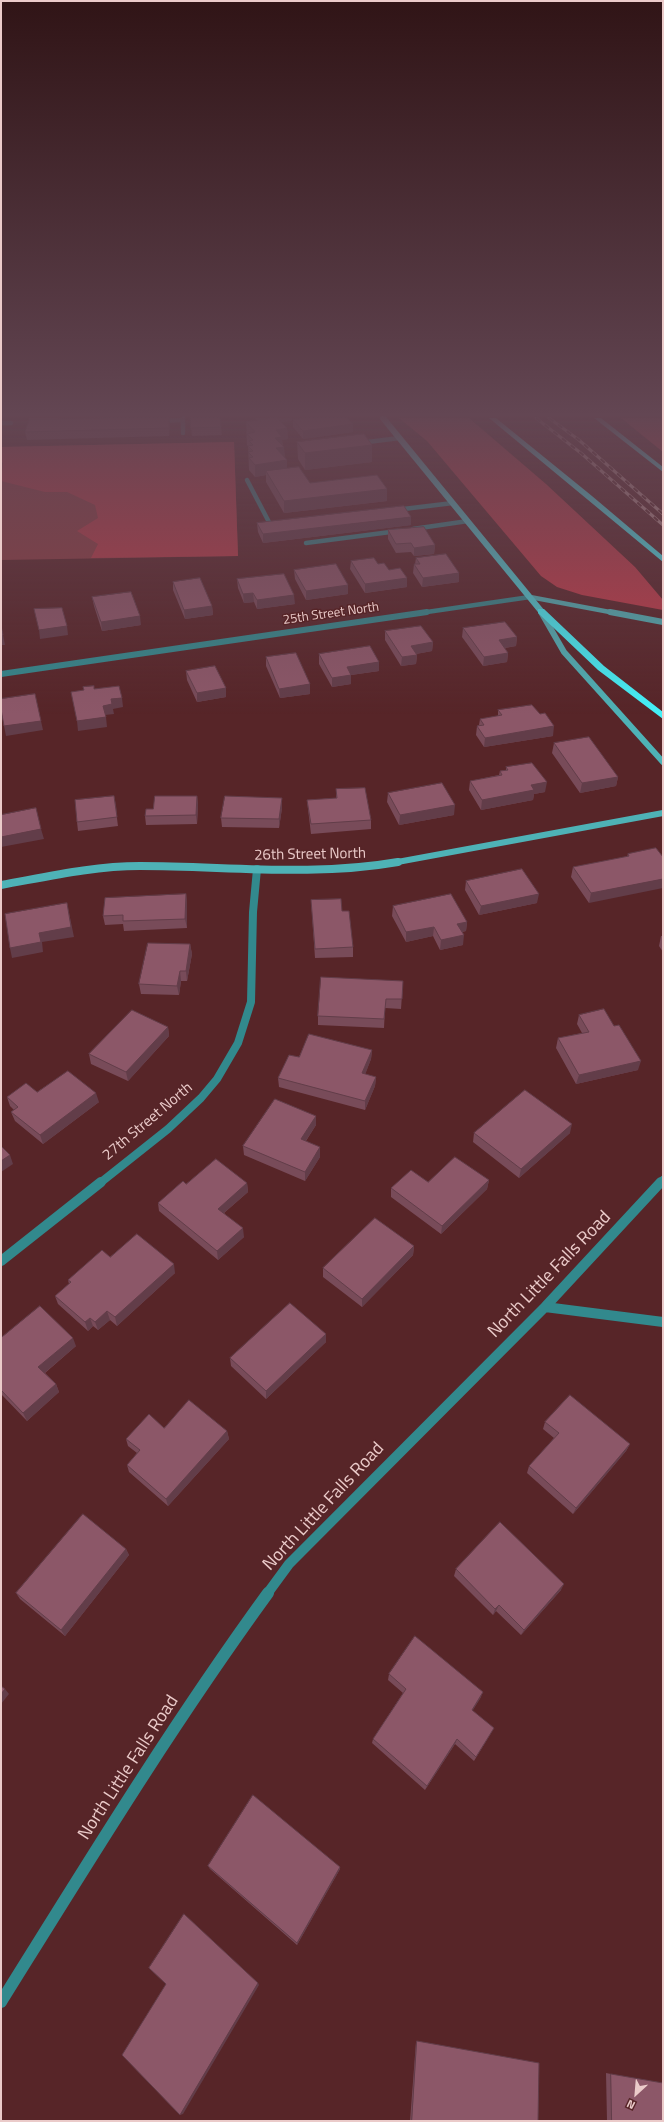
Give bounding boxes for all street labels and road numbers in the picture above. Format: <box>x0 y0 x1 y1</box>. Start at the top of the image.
street label: 25th Street North <box>282 600 380 628</box>
street label: 26th Street North <box>254 845 366 865</box>
street label: 27th Street North <box>99 1079 197 1165</box>
street label: North Little Falls Road <box>484 1207 616 1343</box>
street label: North Little Falls Road <box>259 1438 389 1576</box>
street label: North Little Falls Road <box>74 1692 184 1844</box>

